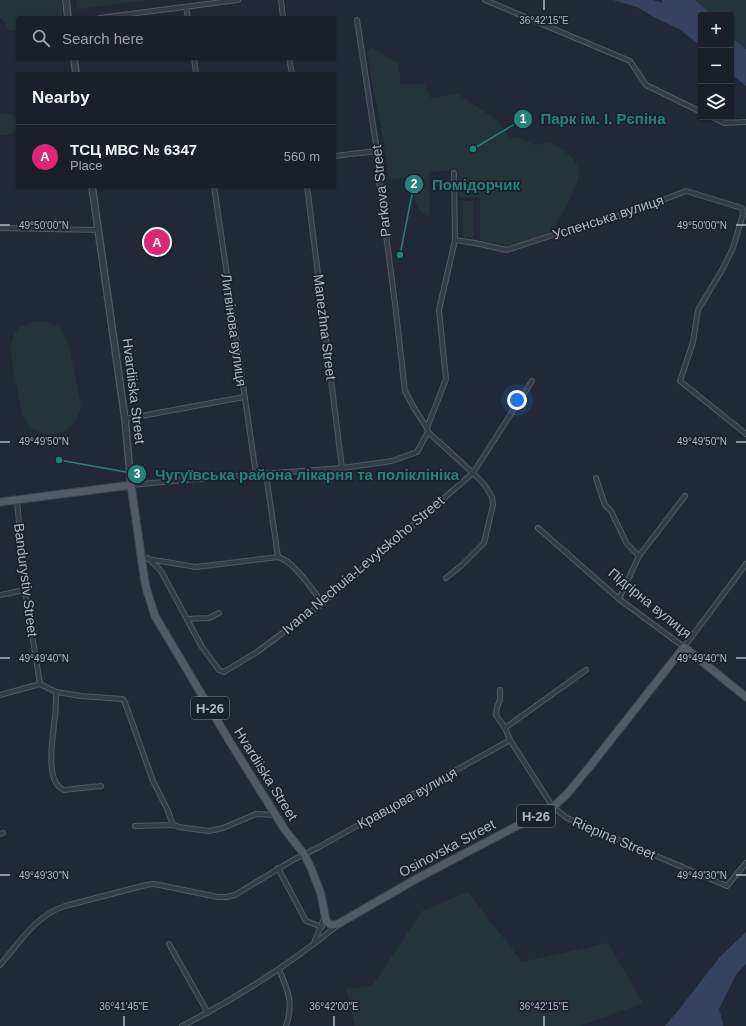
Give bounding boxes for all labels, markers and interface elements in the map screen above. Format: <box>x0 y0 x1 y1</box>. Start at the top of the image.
map controls <box>698 12 734 120</box>
button: + <box>698 12 734 48</box>
text: 36°42'15"E <box>519 15 569 26</box>
search box <box>16 16 336 60</box>
icon: search <box>30 27 52 49</box>
text: Search here <box>62 30 144 47</box>
button: − <box>698 48 734 84</box>
button: layers <box>698 84 734 120</box>
text: Nearby <box>32 88 90 107</box>
callout: Парк ім. І. Рєпіна <box>513 105 674 132</box>
text: Парк ім. І. Рєпіна <box>541 110 666 127</box>
text: 1 <box>520 112 527 126</box>
text: ТСЦ МВС № 6347 <box>70 141 197 158</box>
street label: Parkova Street <box>368 144 394 238</box>
text: A <box>40 149 50 164</box>
text: 560 m <box>284 149 320 164</box>
text: Place <box>70 158 103 173</box>
callout: Помідорчик <box>404 171 528 198</box>
text: Помідорчик <box>432 176 520 193</box>
text: 2 <box>411 177 418 191</box>
street label: Успенська вулиця <box>550 191 666 243</box>
text: 49°50'00"N <box>19 220 69 231</box>
text: 49°50'00"N <box>677 220 727 231</box>
pin: A <box>144 227 170 257</box>
street label: Литвінова вулиця <box>218 273 250 387</box>
street label: Manezhna Street <box>311 273 339 381</box>
street label: Hvardiiska Street <box>120 337 148 445</box>
your location <box>507 390 527 410</box>
text: 49°49'50"N <box>19 436 69 447</box>
text: 49°49'50"N <box>677 436 727 447</box>
callout: Чугуївська района лікарня та поліклініка <box>127 461 468 488</box>
text: Чугуївська района лікарня та поліклініка <box>155 466 460 483</box>
text: 3 <box>134 467 141 481</box>
street label: Ivana Nechuia-Levytskoho Street <box>279 493 447 637</box>
street label: Bandurystiv Street <box>11 522 41 638</box>
street label: Підгірна вулиця <box>605 565 695 641</box>
text: 49°49'40"N <box>19 653 69 664</box>
text: 49°49'40"N <box>677 653 727 664</box>
road number: Н-26 <box>191 697 229 719</box>
street label: Hvardiiska Street <box>231 725 301 824</box>
street label: Кравцова вулиця <box>354 764 460 832</box>
road number: Н-26 <box>517 805 555 827</box>
street label: Riepina Street <box>570 813 658 863</box>
street label: Osinovska Street <box>396 816 498 880</box>
text: 49°49'30"N <box>19 870 69 881</box>
text: 49°49'30"N <box>677 870 727 881</box>
text: 36°41'45"E <box>99 1001 149 1012</box>
text: 36°42'00"E <box>309 1001 359 1012</box>
text: 36°42'15"E <box>519 1001 569 1012</box>

